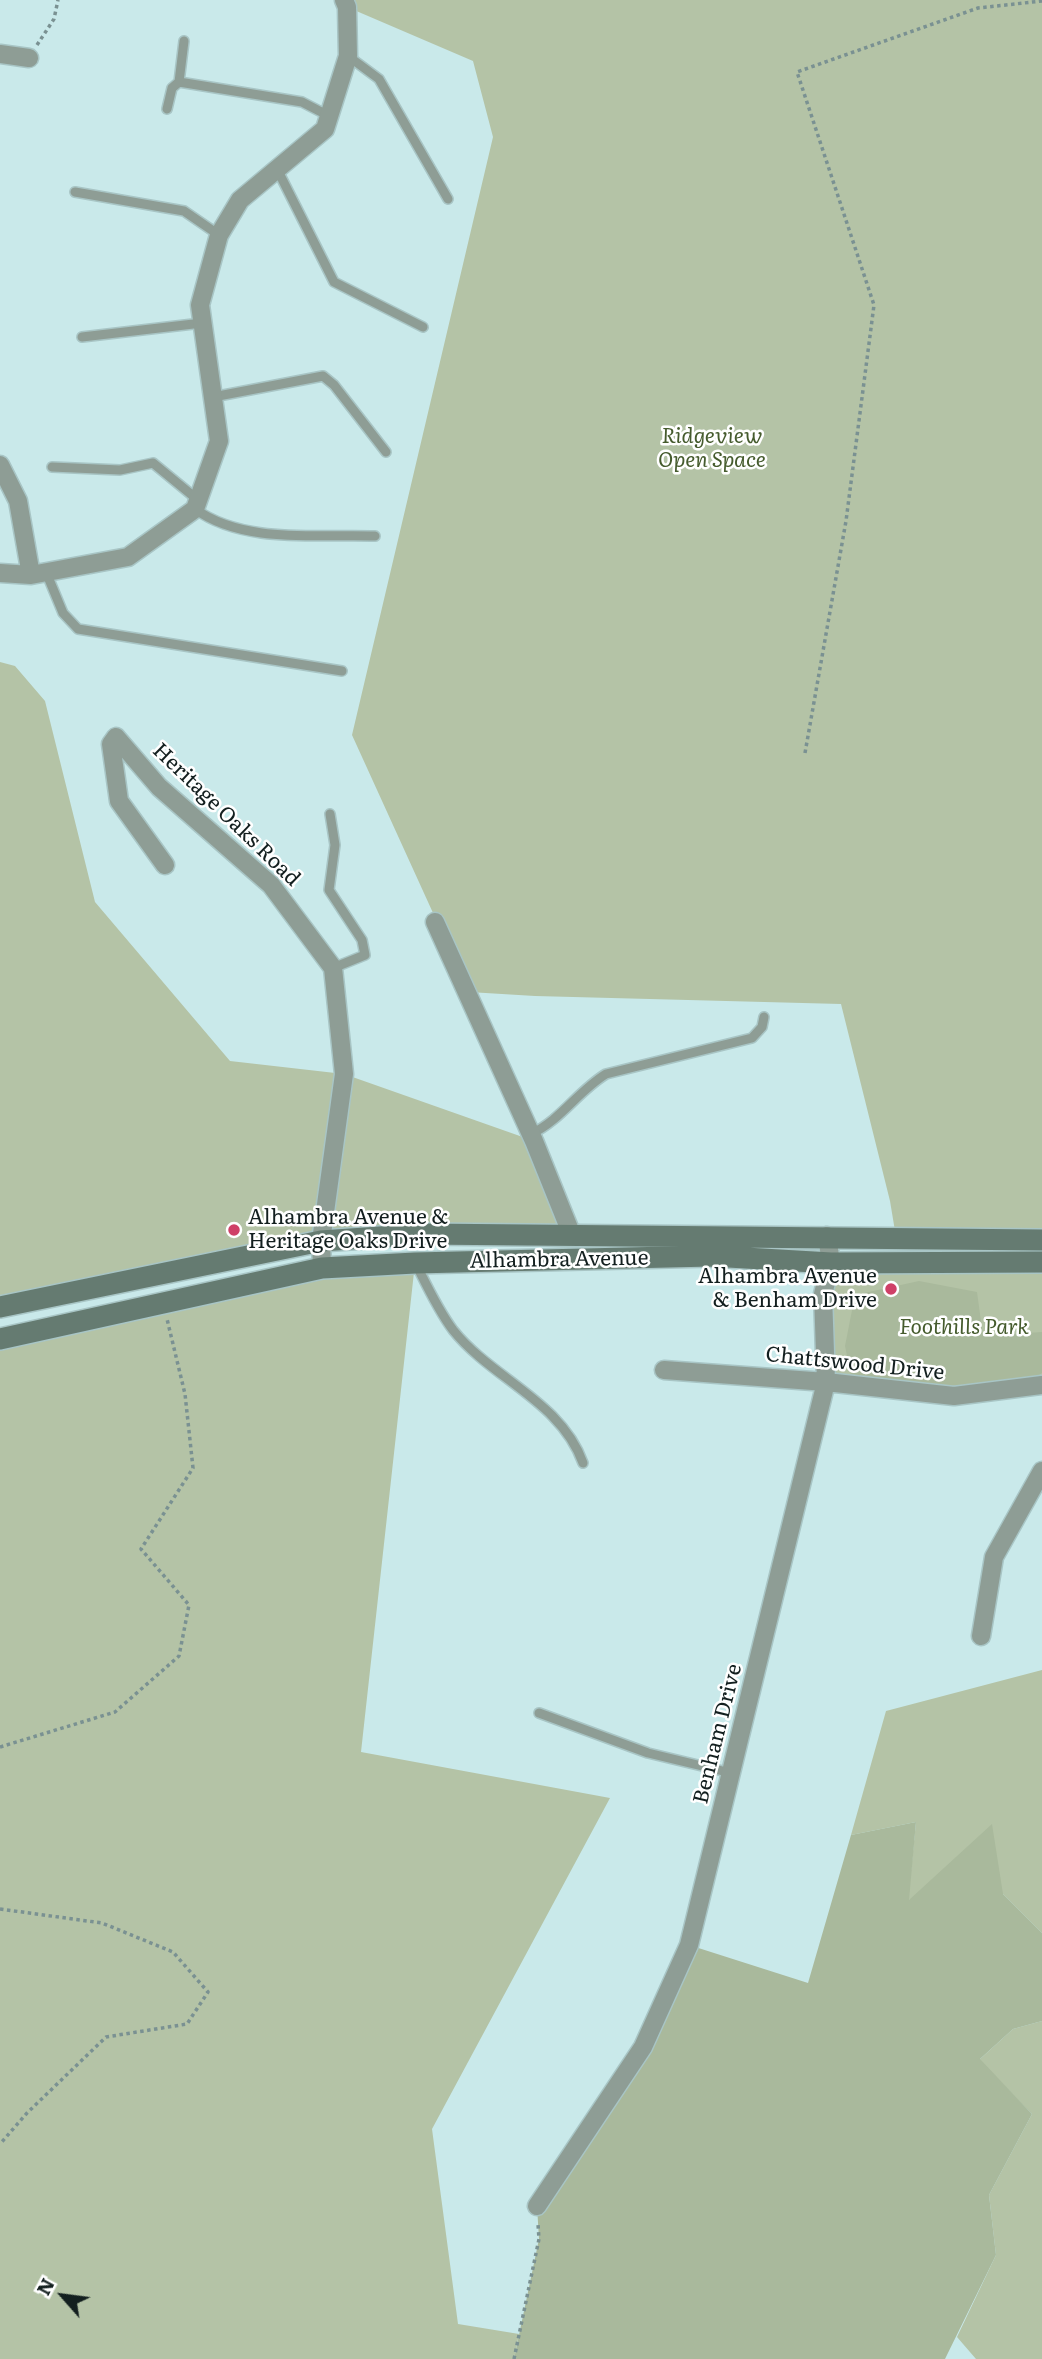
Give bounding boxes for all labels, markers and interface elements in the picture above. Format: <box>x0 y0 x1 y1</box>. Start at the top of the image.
park label: Ridgeview Open Space <box>658 424 766 474</box>
street label: Heritage Oaks Road <box>147 738 305 892</box>
place label: Alhambra Avenue & Heritage Oaks Drive <box>248 1205 448 1255</box>
marker: Alhambra Avenue & Heritage Oaks Drive <box>226 1222 242 1238</box>
street label: Alhambra Avenue <box>469 1246 649 1274</box>
place label: Alhambra Avenue & Benham Drive <box>698 1264 877 1314</box>
marker: Alhambra Avenue & Benham Drive <box>883 1281 899 1297</box>
park label: Foothills Park <box>899 1315 1029 1341</box>
street label: Chattswood Drive <box>764 1342 946 1386</box>
street label: Benham Drive <box>688 1661 748 1807</box>
north arrow <box>28 2261 98 2331</box>
text: N <box>28 2273 61 2300</box>

